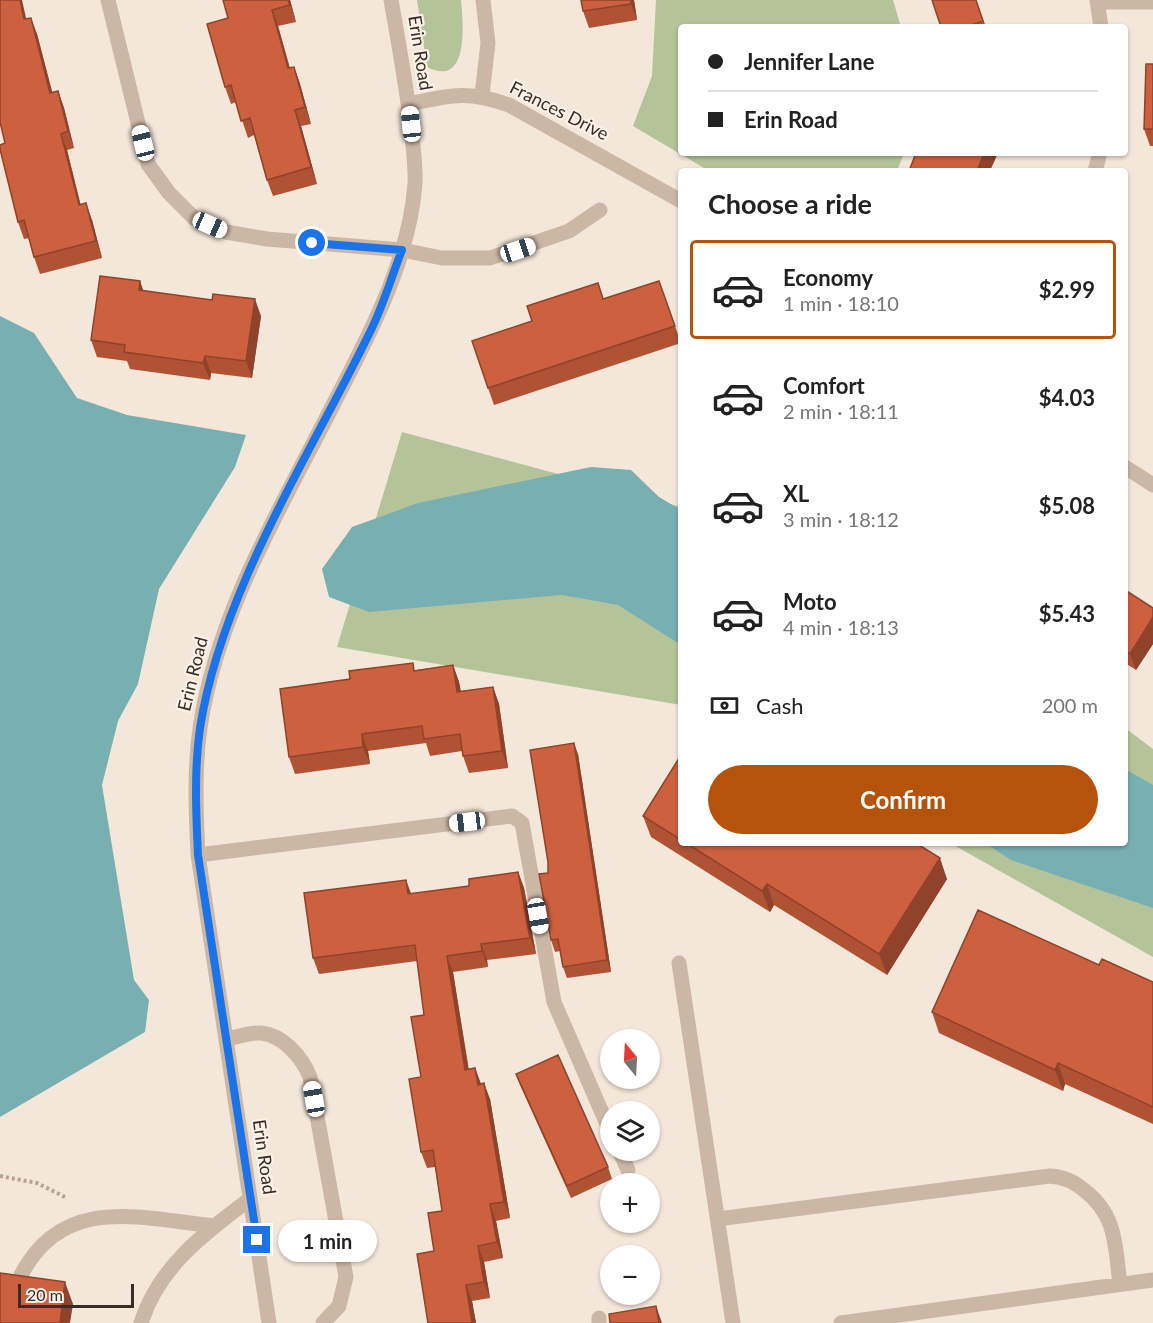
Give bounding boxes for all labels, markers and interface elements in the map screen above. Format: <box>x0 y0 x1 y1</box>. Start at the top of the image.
street label: Erin Road <box>404 14 438 92</box>
text: Jennifer Lane <box>744 48 874 75</box>
street label: Frances Drive <box>506 76 613 144</box>
car <box>400 105 422 143</box>
text: Erin Road <box>744 106 838 133</box>
car <box>130 123 156 163</box>
text: Choose a ride <box>708 187 872 220</box>
car <box>190 209 230 241</box>
route start <box>298 229 325 256</box>
car <box>498 236 538 264</box>
icon: car <box>711 263 765 317</box>
text: Economy <box>783 264 873 291</box>
text: $2.99 <box>1039 276 1095 303</box>
text: 1 min · 18:10 <box>783 291 899 315</box>
icon: car <box>711 371 765 425</box>
text: Comfort <box>783 372 865 399</box>
text: $4.03 <box>1039 384 1095 411</box>
text: 2 min · 18:11 <box>783 399 899 423</box>
icon: car <box>711 479 765 533</box>
text: XL <box>783 480 809 507</box>
text: $5.08 <box>1039 492 1095 519</box>
text: 3 min · 18:12 <box>783 507 899 531</box>
icon: car <box>711 587 765 641</box>
text: Moto <box>783 588 837 615</box>
text: $5.43 <box>1039 600 1095 627</box>
text: 4 min · 18:13 <box>783 615 899 639</box>
street label: Erin Road <box>172 634 212 713</box>
icon: cash <box>708 689 741 722</box>
text: Cash <box>756 692 803 719</box>
text: 200 m <box>1042 693 1098 717</box>
button: Confirm <box>708 765 1098 834</box>
car <box>448 811 486 833</box>
car <box>526 897 550 935</box>
north arrow <box>600 1029 660 1089</box>
map controls <box>600 1029 660 1305</box>
car <box>302 1080 326 1118</box>
button: layers <box>600 1101 660 1161</box>
street label: Erin Road <box>249 1118 281 1196</box>
button: + <box>600 1173 660 1233</box>
callout: 1 min <box>278 1219 377 1261</box>
route end <box>243 1226 270 1253</box>
text: 1 min <box>303 1229 352 1253</box>
button: − <box>600 1245 660 1305</box>
scale bar <box>18 1281 134 1308</box>
text: 20 m <box>27 1285 63 1304</box>

